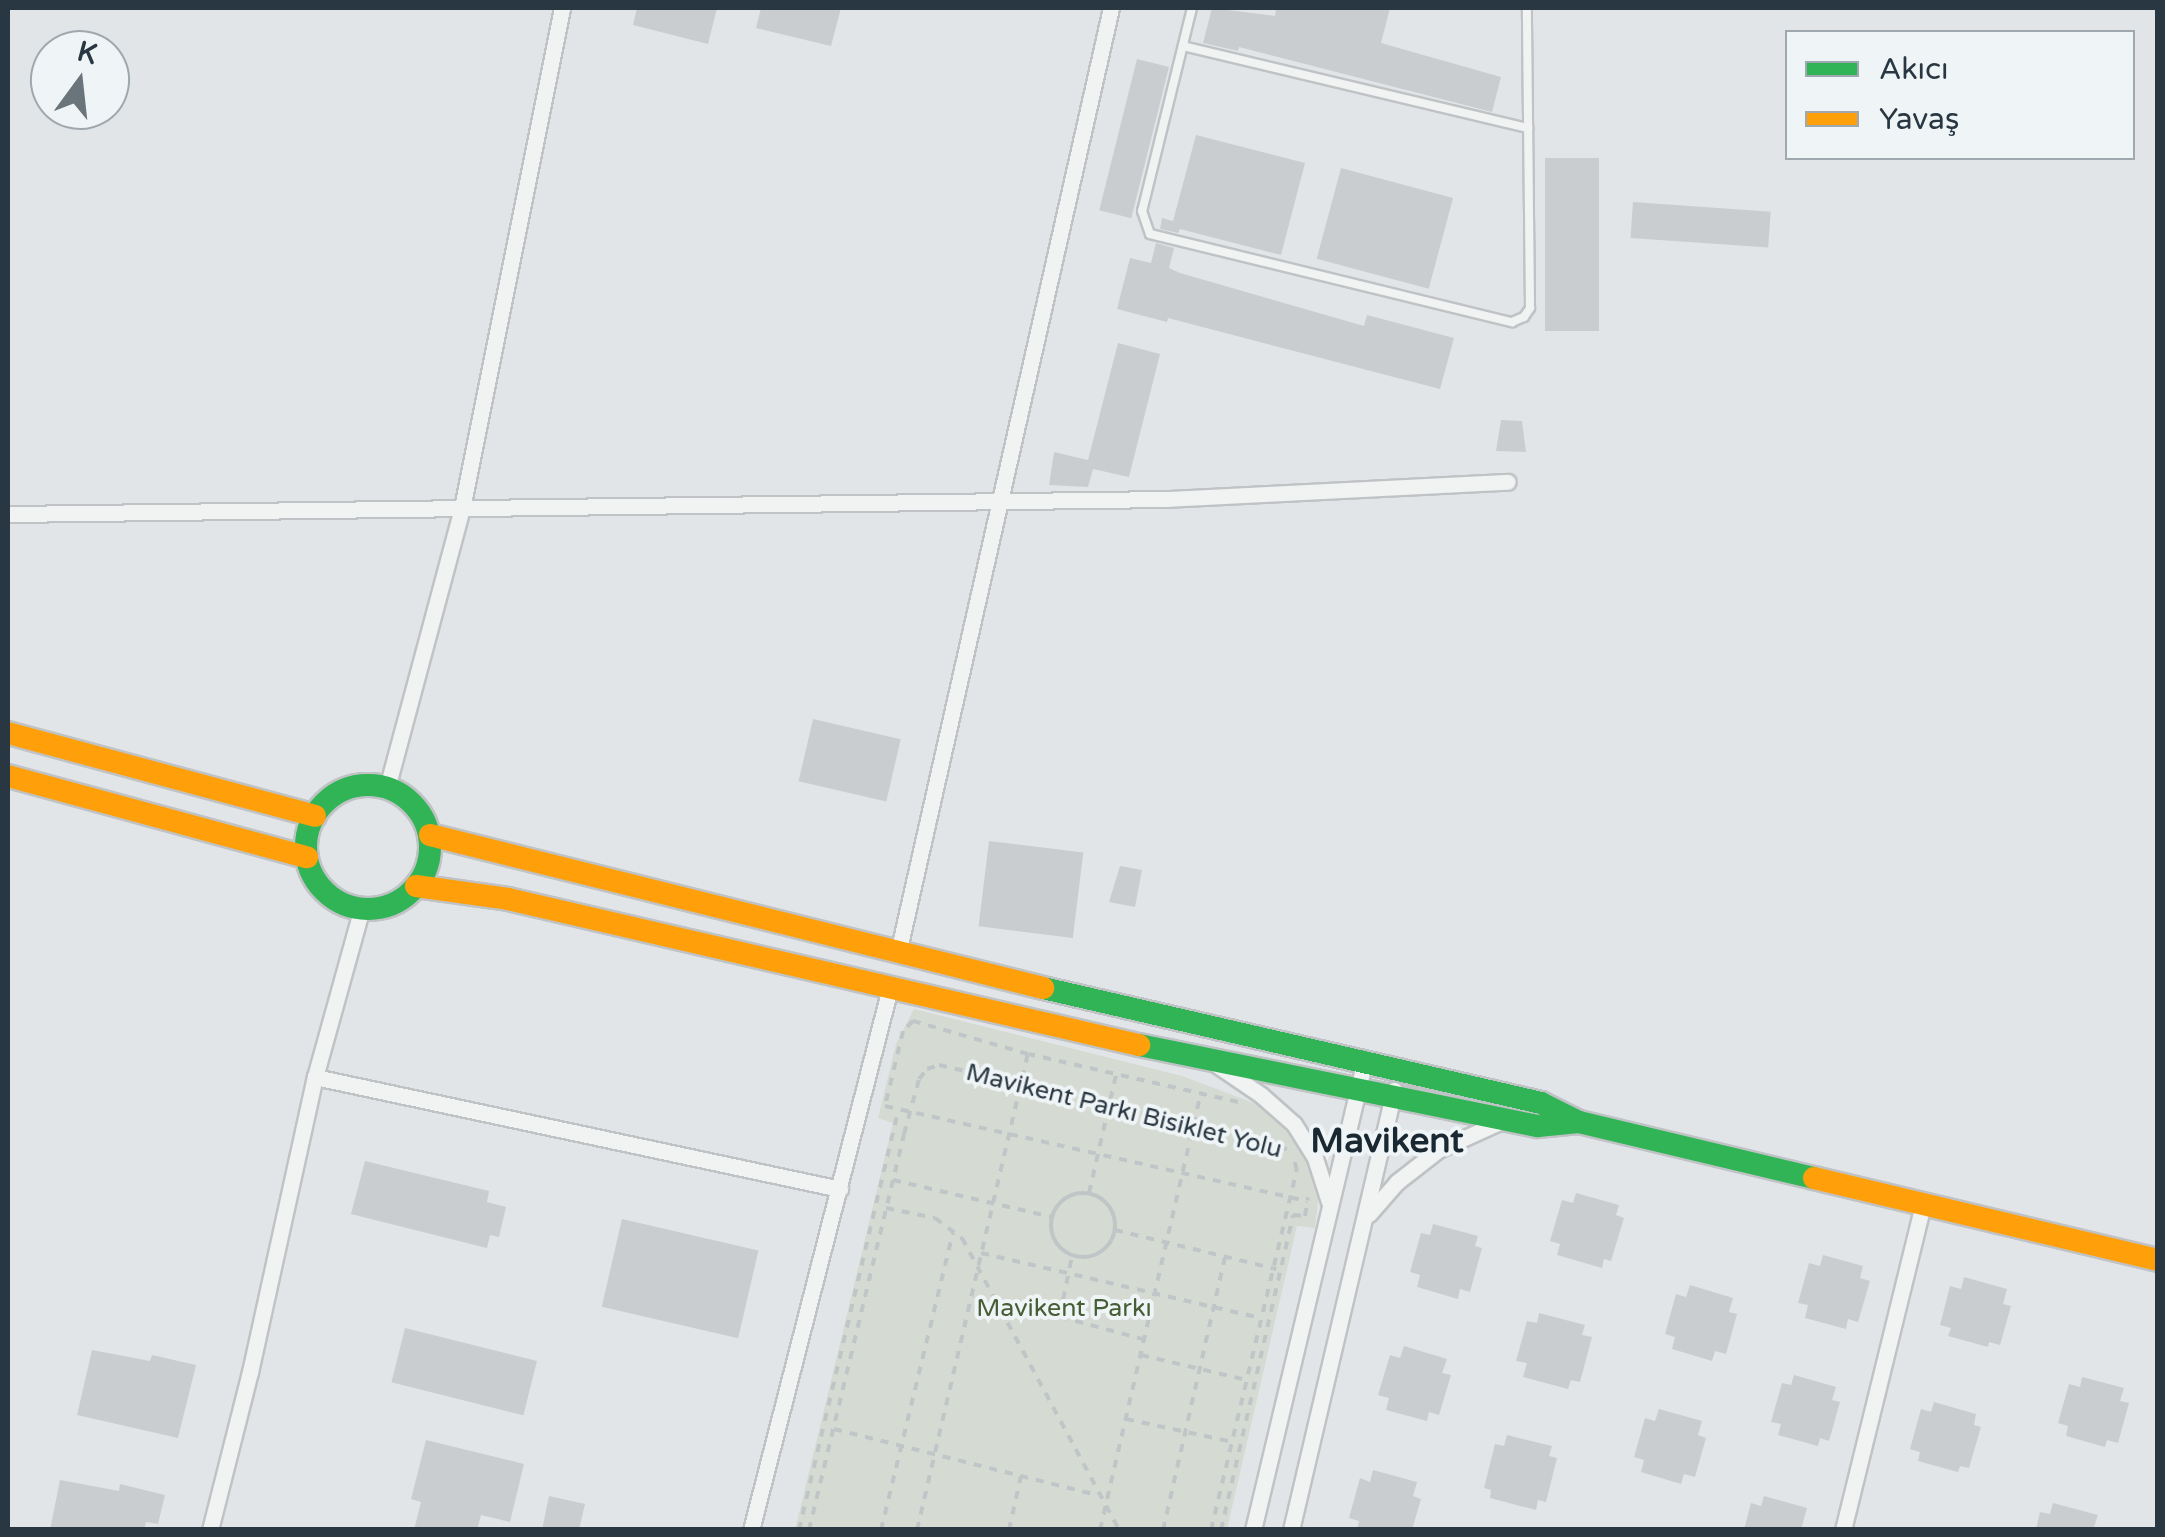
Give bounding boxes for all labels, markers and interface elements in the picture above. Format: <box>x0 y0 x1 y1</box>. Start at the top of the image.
north arrow <box>30 30 130 130</box>
legend <box>1785 30 2135 160</box>
text: K <box>74 34 101 72</box>
text: Akıcı <box>1879 51 1948 88</box>
text: Yavaş <box>1879 101 1959 138</box>
street label: Mavikent Parkı Bisiklet Yolu <box>963 1057 1285 1165</box>
district label: Mavikent <box>1310 1120 1464 1162</box>
park label: Mavikent Parkı <box>976 1293 1152 1323</box>

